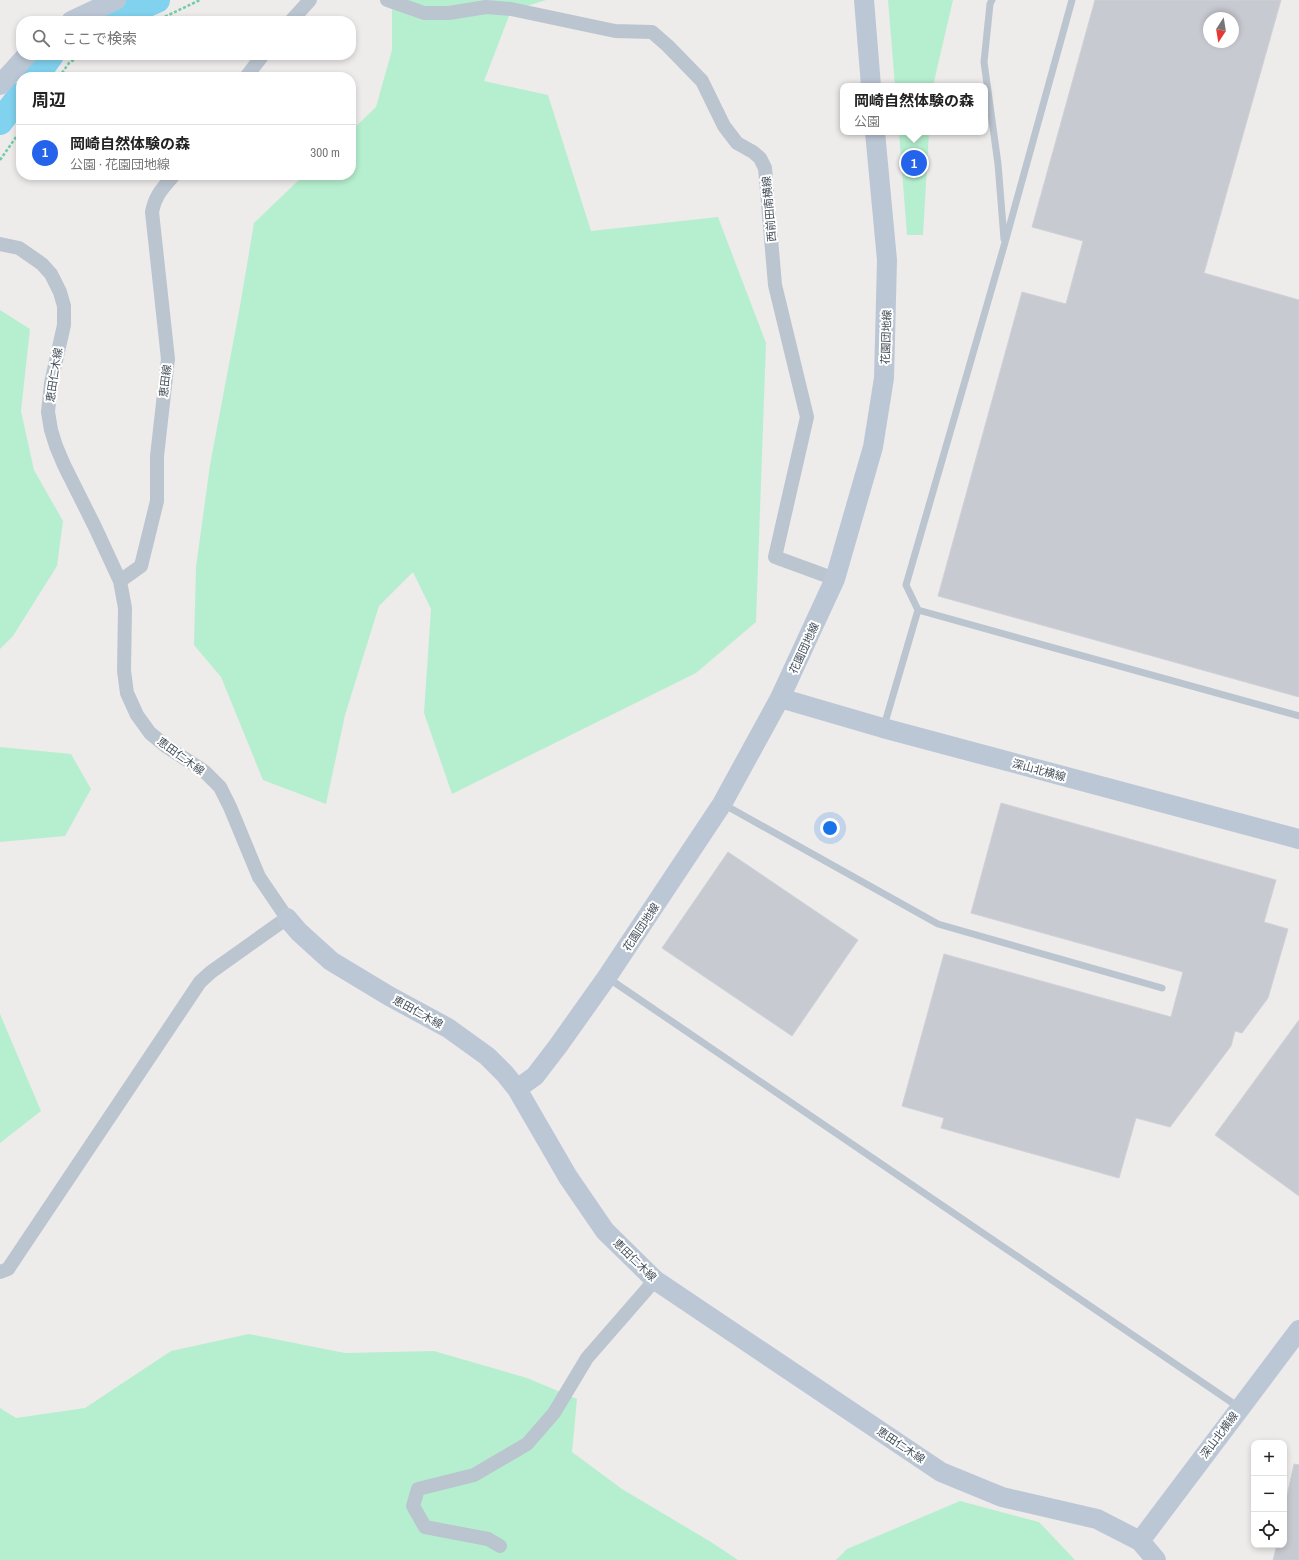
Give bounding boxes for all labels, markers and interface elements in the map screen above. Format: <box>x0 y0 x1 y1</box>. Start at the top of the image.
north arrow <box>1203 12 1239 48</box>
search box <box>16 16 356 60</box>
icon: search <box>30 27 52 49</box>
text: ここで検索 <box>62 28 137 49</box>
popup <box>840 83 988 135</box>
text: 周辺 <box>32 88 66 111</box>
text: 岡崎自然体験の森 <box>854 90 974 111</box>
text: 公園 <box>854 113 880 130</box>
text: 岡崎自然体験の森 <box>70 133 190 154</box>
text: 1 <box>42 144 48 161</box>
text: 300 m <box>310 144 340 161</box>
pin: 1 <box>901 148 927 178</box>
text: 公園 · 花園団地線 <box>70 156 170 173</box>
street label: 西前田南横線 <box>759 176 779 242</box>
street label: 花園団地線 <box>878 309 894 365</box>
street label: 恵田仁木線 <box>43 347 65 403</box>
street label: 恵田線 <box>156 364 174 398</box>
street label: 花園団地線 <box>786 620 822 676</box>
street label: 恵田仁木線 <box>155 734 207 778</box>
street label: 深山北横線 <box>1011 756 1067 784</box>
your location <box>820 818 840 838</box>
street label: 花園団地線 <box>620 900 662 954</box>
street label: 恵田仁木線 <box>391 993 445 1031</box>
street label: 恵田仁木線 <box>610 1236 660 1284</box>
street label: 深山北横線 <box>1197 1409 1241 1461</box>
street label: 恵田仁木線 <box>874 1424 928 1466</box>
map controls <box>1251 1440 1287 1548</box>
button: + <box>1251 1440 1287 1476</box>
button: − <box>1251 1476 1287 1512</box>
button: locate <box>1251 1512 1287 1548</box>

